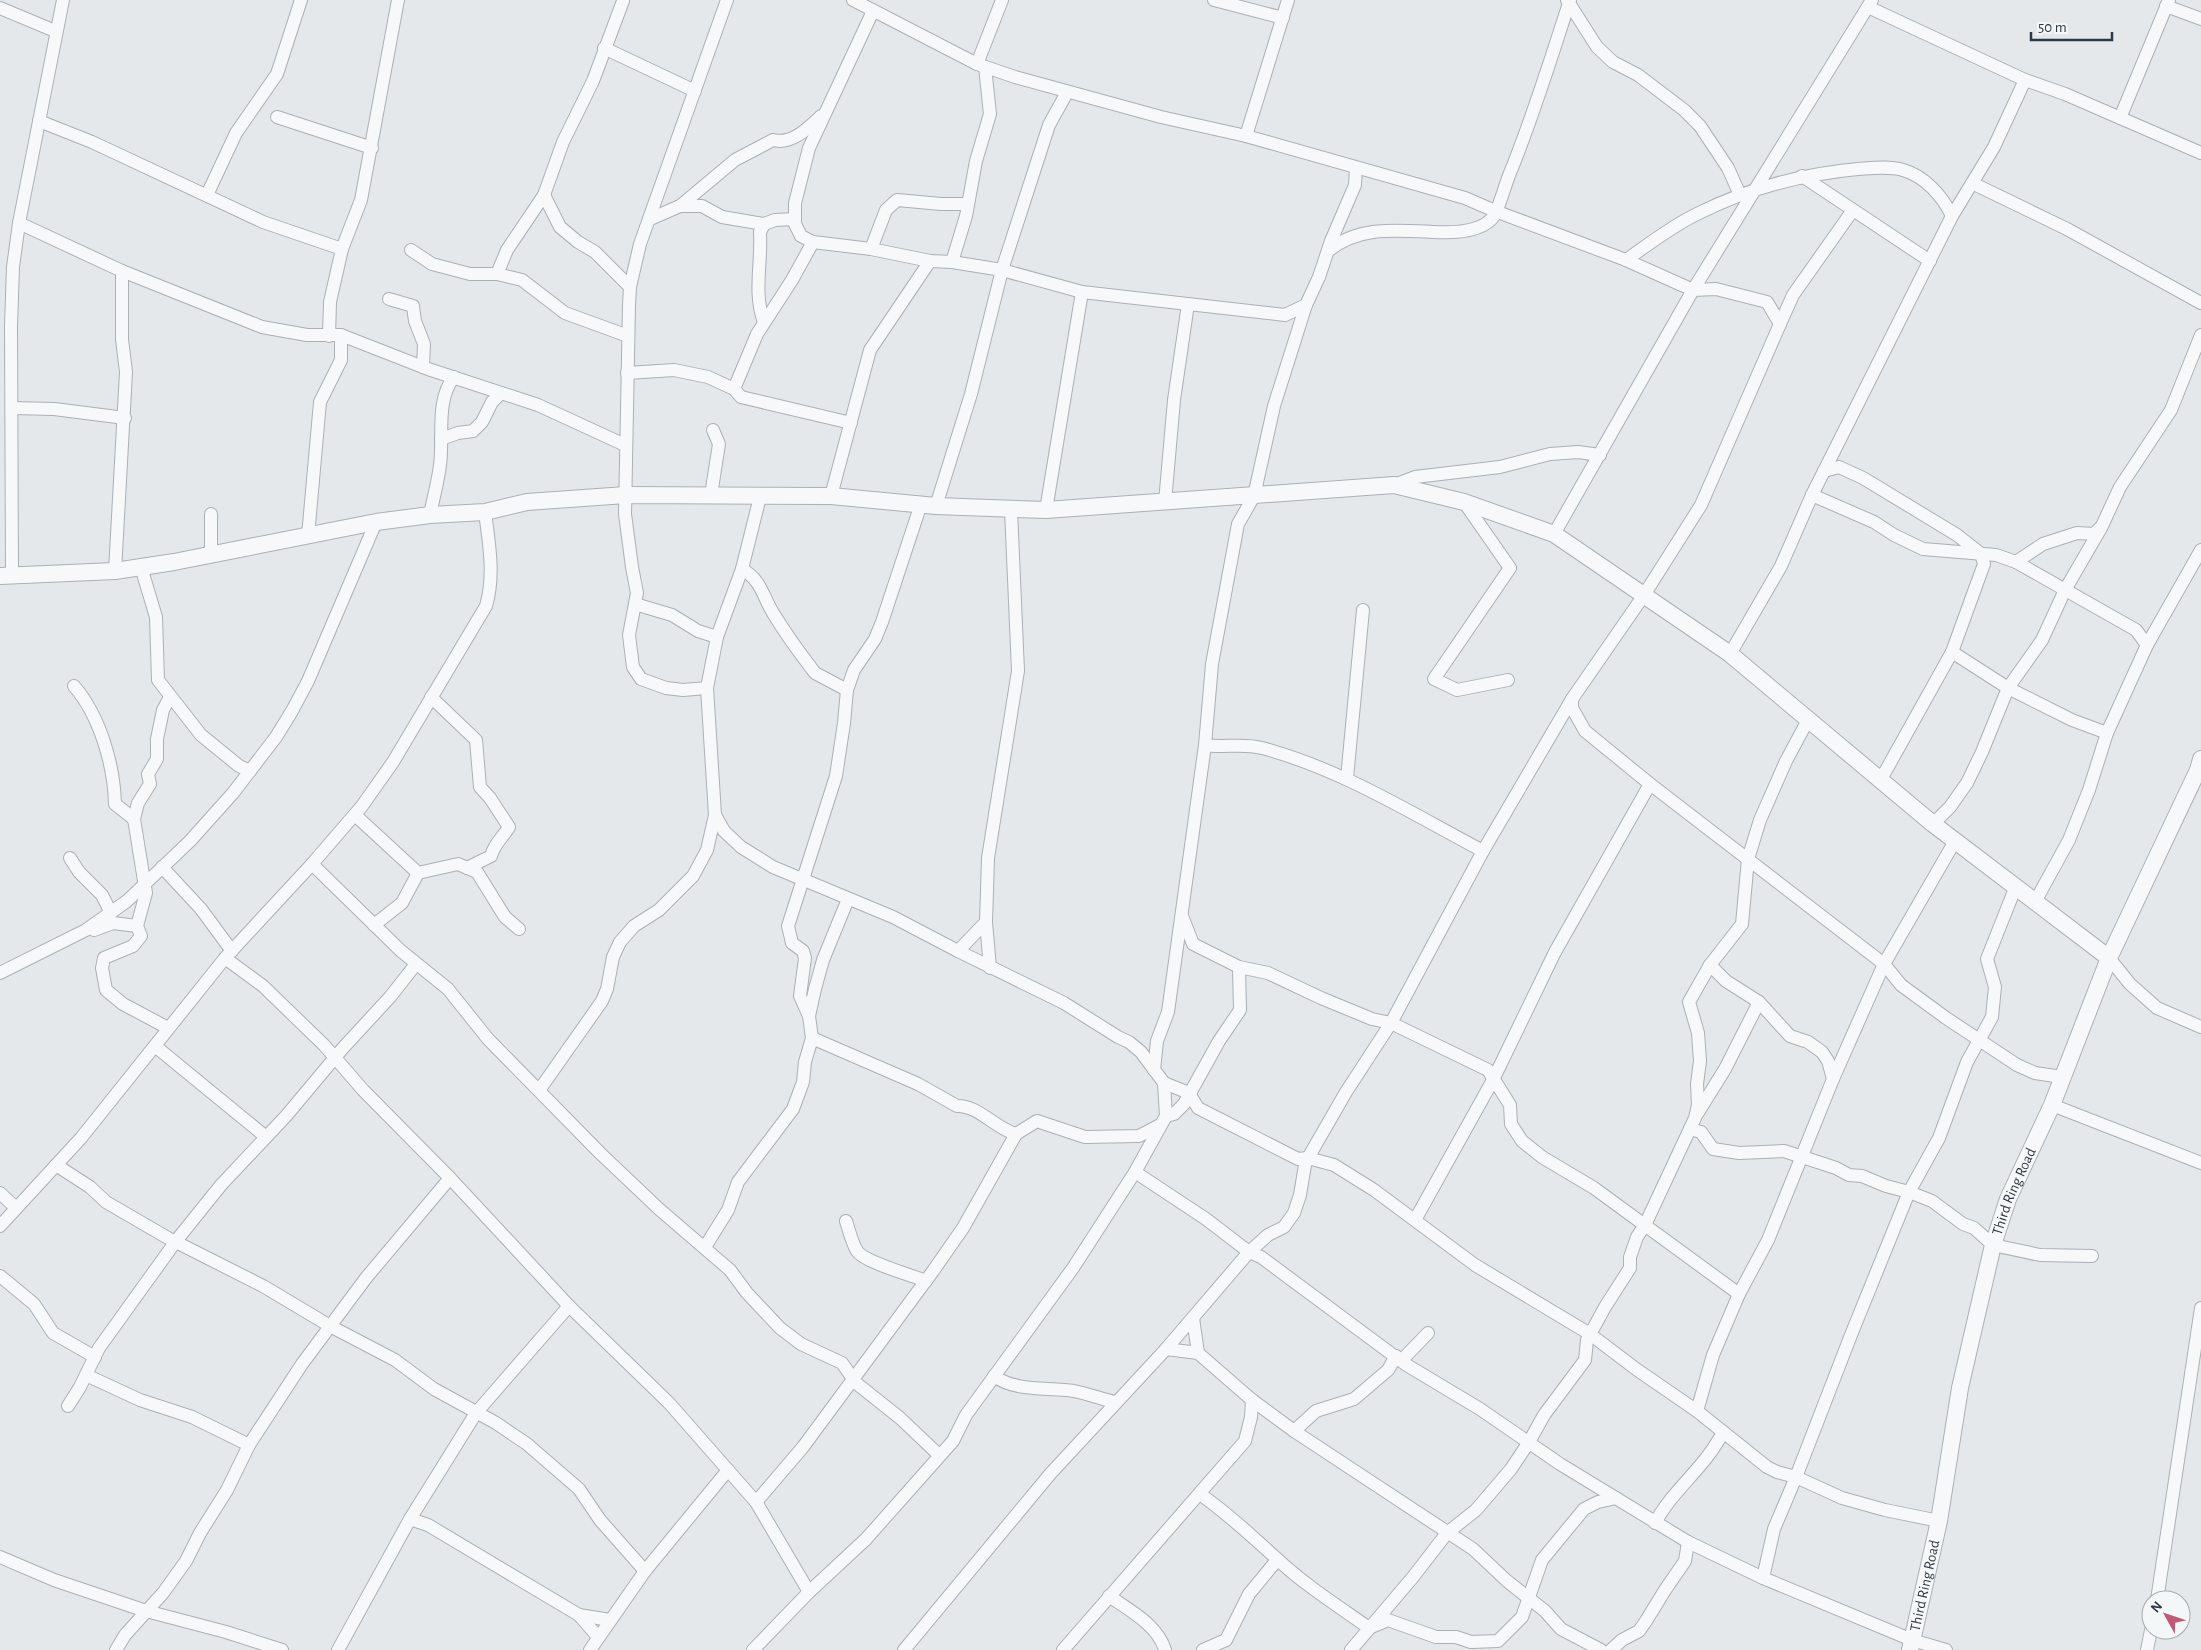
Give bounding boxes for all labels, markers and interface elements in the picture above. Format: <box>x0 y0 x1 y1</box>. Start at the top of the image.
scale bar <box>2031 10 2112 42</box>
text: 50 m <box>2038 20 2067 35</box>
street label: Third Ring Road <box>1990 1146 2039 1237</box>
street label: Third Ring Road <box>1907 1538 1943 1633</box>
north arrow <box>2141 1590 2191 1640</box>
text: N <box>2148 1599 2165 1616</box>

